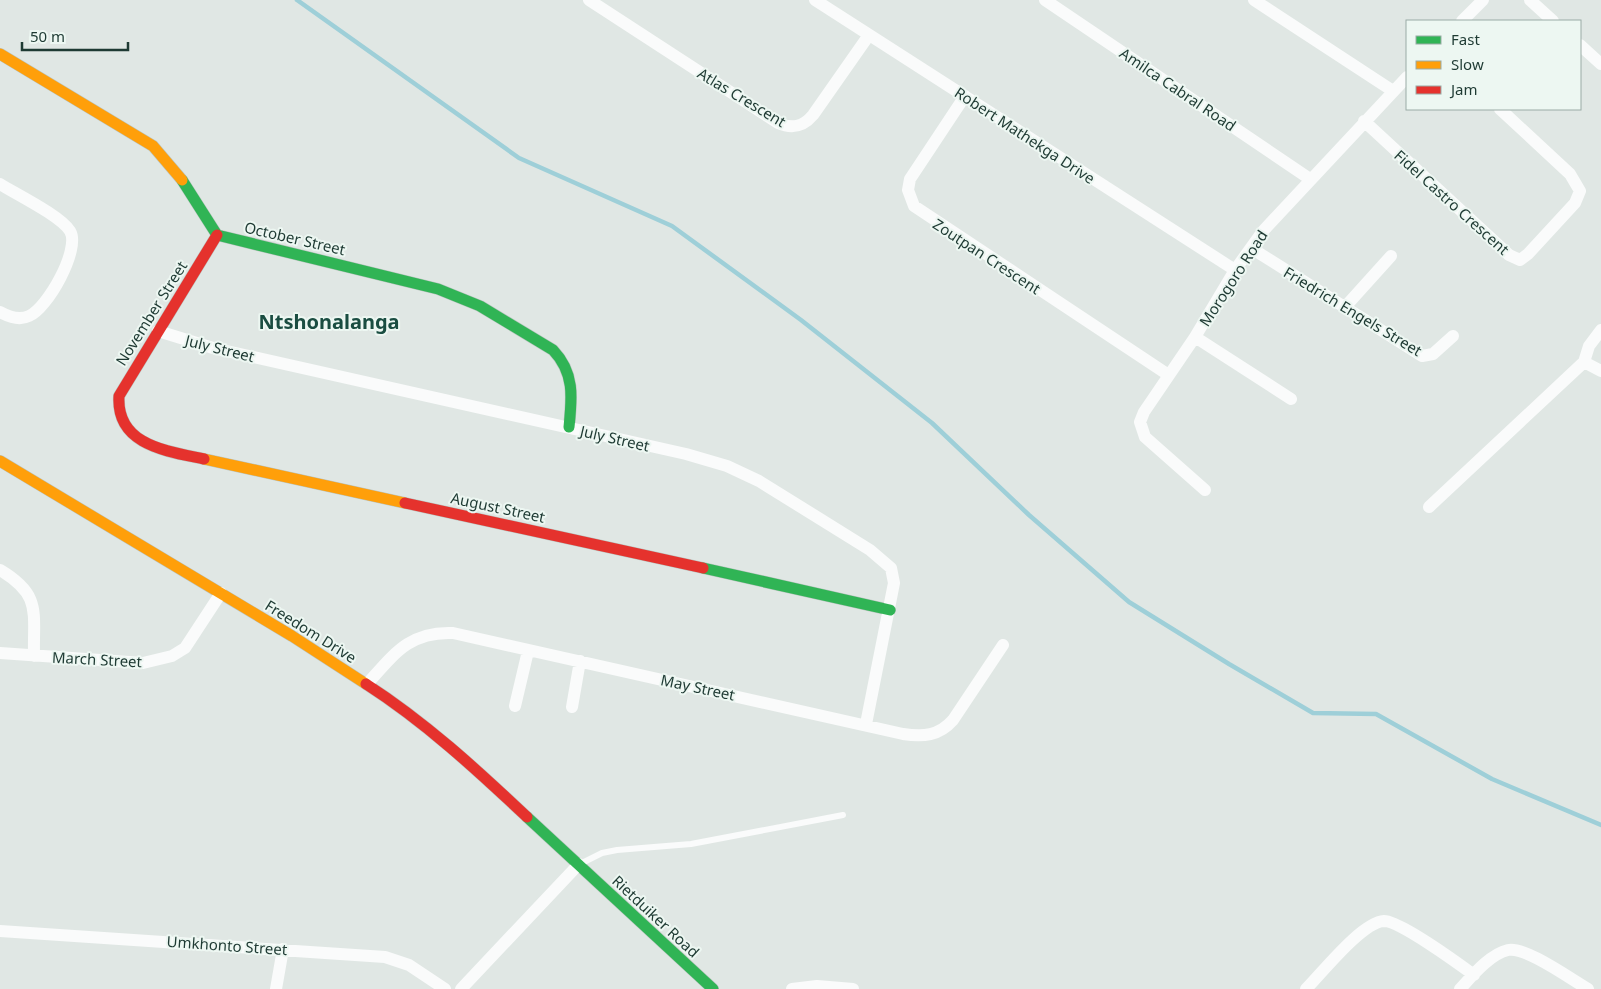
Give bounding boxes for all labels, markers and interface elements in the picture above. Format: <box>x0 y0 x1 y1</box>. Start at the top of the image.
scale bar <box>22 20 129 52</box>
legend <box>1406 20 1581 110</box>
text: 50 m <box>30 26 65 46</box>
text: Fast <box>1451 29 1480 49</box>
street label: Amilca Cabral Road <box>1116 43 1240 135</box>
text: Slow <box>1451 54 1484 74</box>
street label: Atlas Crescent <box>694 63 790 132</box>
text: Jam <box>1449 79 1478 99</box>
street label: Robert Mathekga Drive <box>951 82 1099 188</box>
street label: Fidel Castro Crescent <box>1390 145 1514 259</box>
street label: Zoutpan Crescent <box>929 214 1045 299</box>
street label: October Street <box>243 217 348 259</box>
street label: Morogoro Road <box>1194 226 1272 330</box>
street label: November Street <box>111 256 192 369</box>
street label: Friedrich Engels Street <box>1280 262 1426 361</box>
district label: Ntshonalanga <box>258 308 400 335</box>
street label: July Street <box>181 329 257 366</box>
street label: July Street <box>576 420 652 456</box>
street label: August Street <box>449 487 547 527</box>
street label: Freedom Drive <box>262 595 360 667</box>
street label: March Street <box>51 647 143 671</box>
street label: May Street <box>659 669 738 705</box>
street label: Rietduiker Road <box>608 870 704 962</box>
street label: Umkhonto Street <box>166 931 289 959</box>

